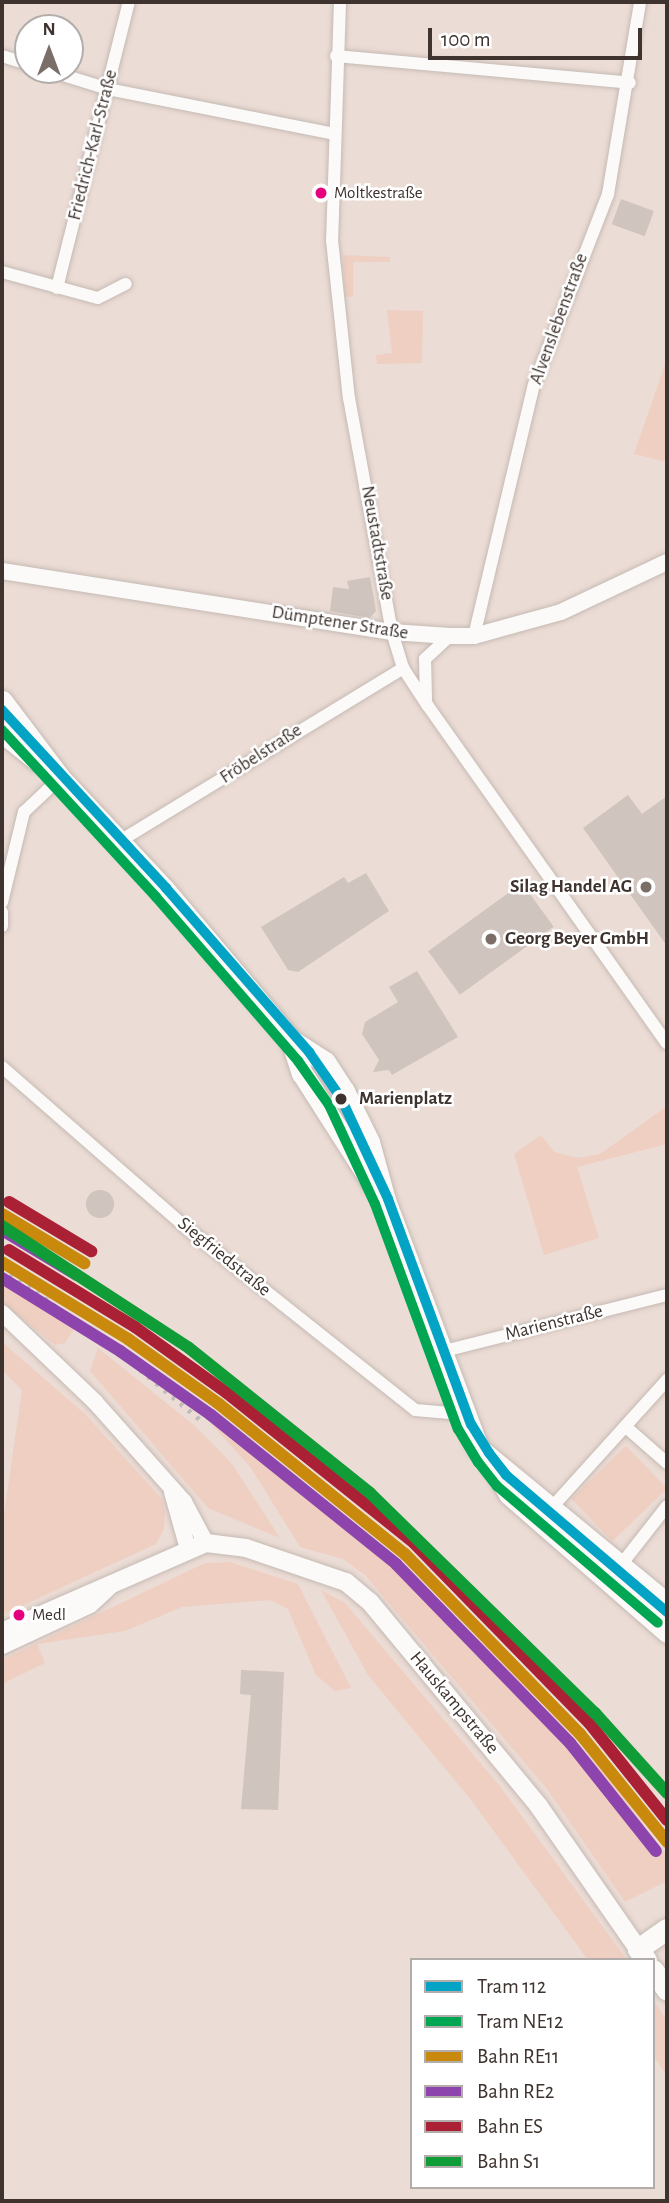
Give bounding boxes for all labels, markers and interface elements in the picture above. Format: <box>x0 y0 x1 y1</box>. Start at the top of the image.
north arrow <box>14 14 84 84</box>
scale bar <box>431 14 644 58</box>
text: N <box>42 20 56 39</box>
text: 100 m <box>441 29 491 50</box>
street label: Friedrich-Karl-Straße <box>63 67 123 223</box>
place label: Moltkestraße <box>334 183 423 203</box>
marker: Moltkestraße <box>314 186 328 200</box>
street label: Alvenslebenstraße <box>525 250 593 388</box>
street label: Neustadtstraße <box>356 484 398 602</box>
street label: Dümptener Straße <box>270 601 410 645</box>
street label: Fröbelstraße <box>216 719 306 789</box>
place label: Silag Handel AG <box>510 876 632 898</box>
marker: Silag Handel AG <box>638 879 654 895</box>
place label: Georg Beyer GmbH <box>505 928 649 950</box>
marker: Georg Beyer GmbH <box>483 931 499 947</box>
marker: Marienplatz <box>329 1087 353 1111</box>
place label: Marienplatz <box>359 1088 452 1110</box>
street label: Siegfriedstraße <box>173 1212 275 1302</box>
street label: Marienstraße <box>503 1300 605 1346</box>
place label: Medl <box>32 1605 66 1625</box>
marker: Medl <box>12 1608 26 1622</box>
street label: Hauskampstraße <box>404 1647 504 1759</box>
legend <box>410 1958 655 2189</box>
text: Tram 112 <box>477 1976 546 1997</box>
text: Tram NE12 <box>477 2011 564 2032</box>
text: Bahn RE11 <box>477 2046 559 2067</box>
text: Bahn RE2 <box>477 2081 554 2102</box>
text: Bahn ES <box>477 2116 543 2137</box>
text: Bahn S1 <box>477 2151 540 2172</box>

